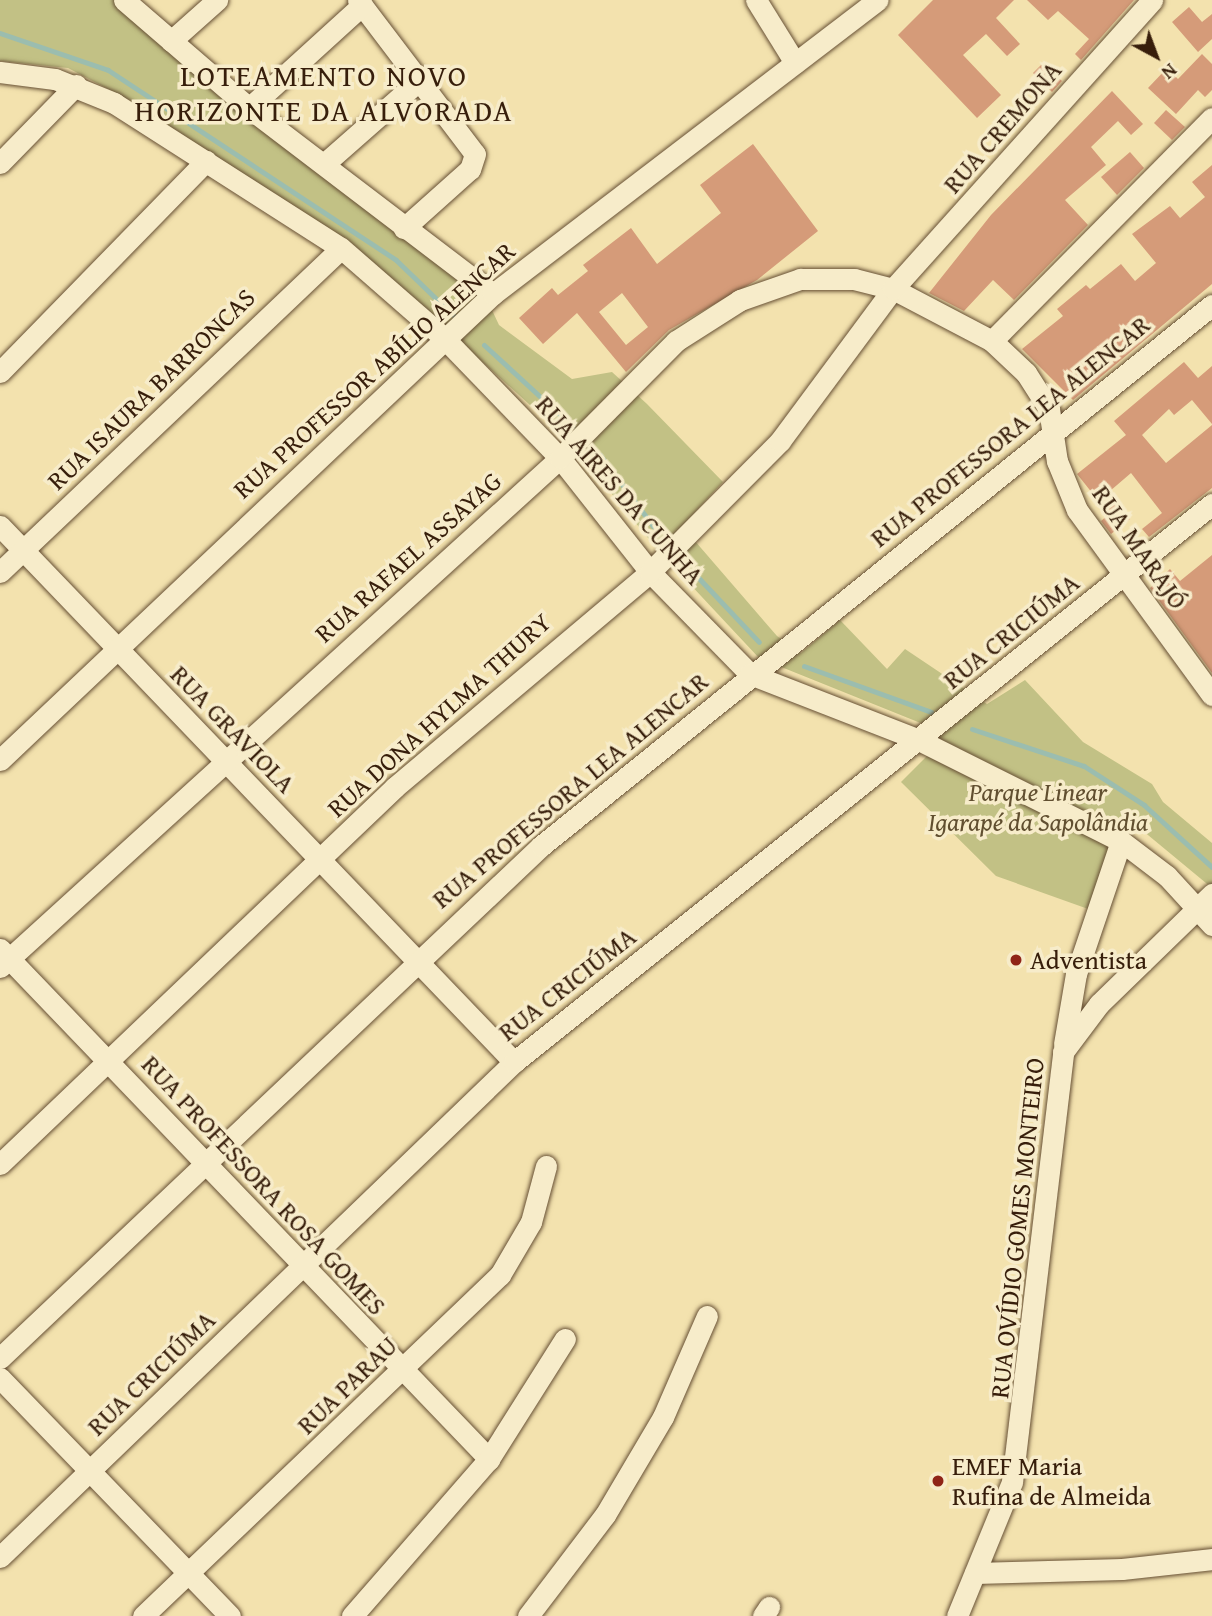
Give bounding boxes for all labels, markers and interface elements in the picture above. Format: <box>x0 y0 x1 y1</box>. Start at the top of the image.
north arrow <box>1121 21 1191 91</box>
street label: RUA CREMONA <box>936 55 1068 199</box>
district label: LOTEAMENTO NOVO HORIZONTE DA ALVORADA <box>137 57 511 127</box>
text: N <box>1156 57 1184 87</box>
street label: RUA PROFESSOR ABÍLIO ALENCAR <box>227 235 521 505</box>
street label: RUA ISAURA BARRONCAS <box>41 282 261 496</box>
street label: RUA PROFESSORA LEA ALENCAR <box>864 309 1156 553</box>
street label: RUA AIRES DA CUNHA <box>529 389 711 591</box>
street label: RUA RAFAEL ASSAYAG <box>308 465 508 649</box>
street label: RUA MARAJÓ <box>1086 479 1194 615</box>
street label: RUA CRICIÚMA <box>937 567 1085 695</box>
street label: RUA DONA HYLMA THURY <box>321 606 557 824</box>
street label: RUA GRAVIOLA <box>164 659 302 799</box>
street label: RUA PROFESSORA LEA ALENCAR <box>426 665 714 915</box>
park label: Parque Linear Igarapé da Sapolândia <box>928 776 1148 838</box>
street label: RUA CRICIÚMA <box>492 921 642 1047</box>
place label: Adventista <box>1030 944 1147 976</box>
marker: Adventista <box>1008 952 1024 968</box>
street label: RUA PROFESSORA ROSA GOMES <box>135 1049 393 1321</box>
street label: RUA OVÍDIO GOMES MONTEIRO <box>984 1056 1050 1400</box>
street label: RUA CRICIÚMA <box>81 1304 221 1442</box>
street label: RUA PARAU <box>290 1330 404 1440</box>
place label: EMEF Maria Rufina de Almeida <box>952 1450 1151 1512</box>
marker: EMEF Maria Rufina de Almeida <box>930 1473 946 1489</box>

